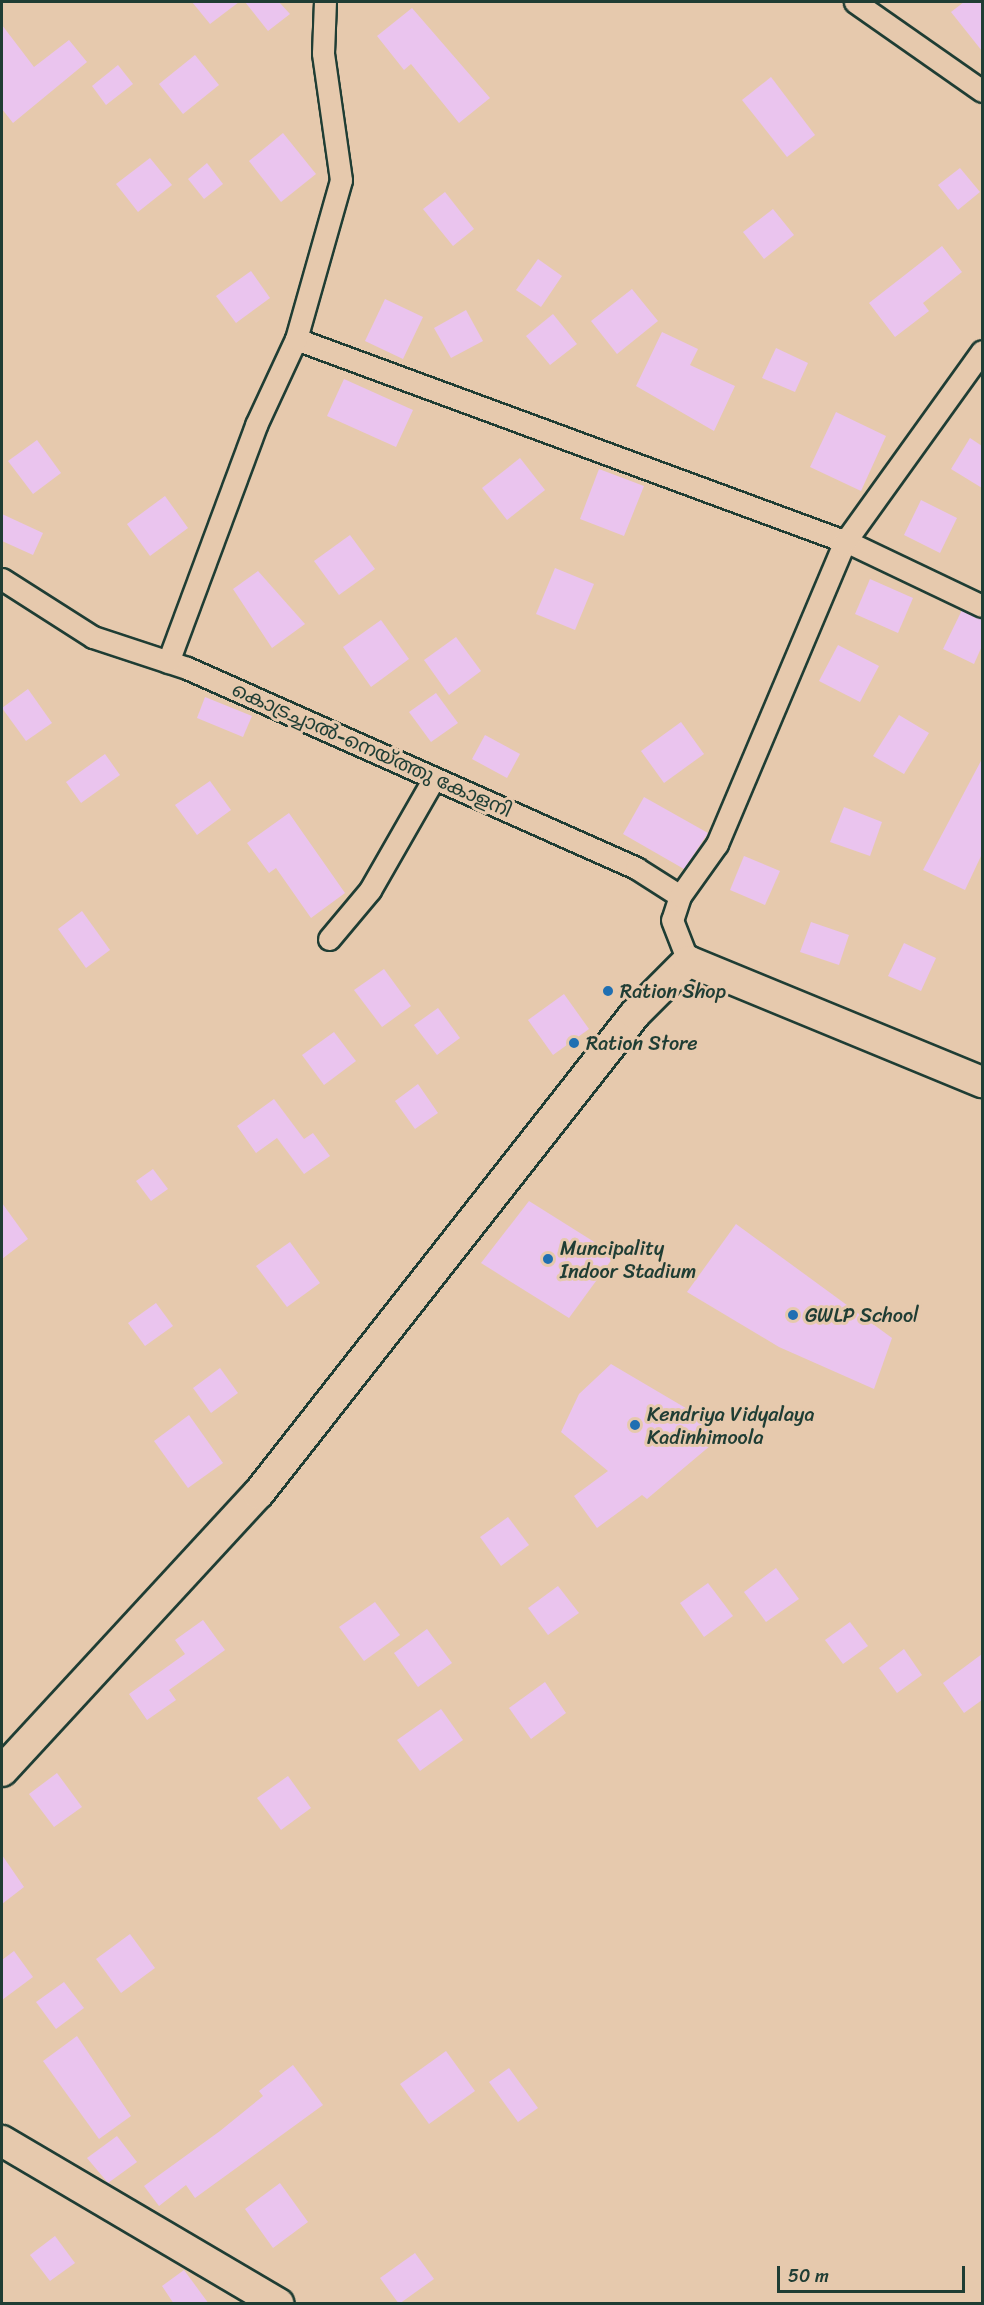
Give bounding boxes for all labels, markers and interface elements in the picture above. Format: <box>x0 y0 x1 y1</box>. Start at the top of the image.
street label: കൊട്രച്ചാൽ-നെയ്ത്തു കോളനി <box>228 677 516 823</box>
place label: Ration Shop <box>620 979 726 1003</box>
marker: Ration Shop <box>601 984 615 998</box>
place label: Ration Store <box>586 1031 698 1055</box>
marker: Ration Store <box>567 1036 581 1050</box>
place label: Muncipality Indoor Stadium <box>560 1236 696 1283</box>
marker: Muncipality Indoor Stadium <box>541 1252 555 1266</box>
place label: GWLP School <box>805 1303 919 1327</box>
marker: GWLP School <box>786 1308 800 1322</box>
place label: Kendriya Vidyalaya Kadinhimoola <box>647 1402 815 1449</box>
marker: Kendriya Vidyalaya Kadinhimoola <box>628 1418 642 1432</box>
scale bar <box>780 2254 968 2292</box>
text: 50 m <box>788 2260 829 2292</box>

